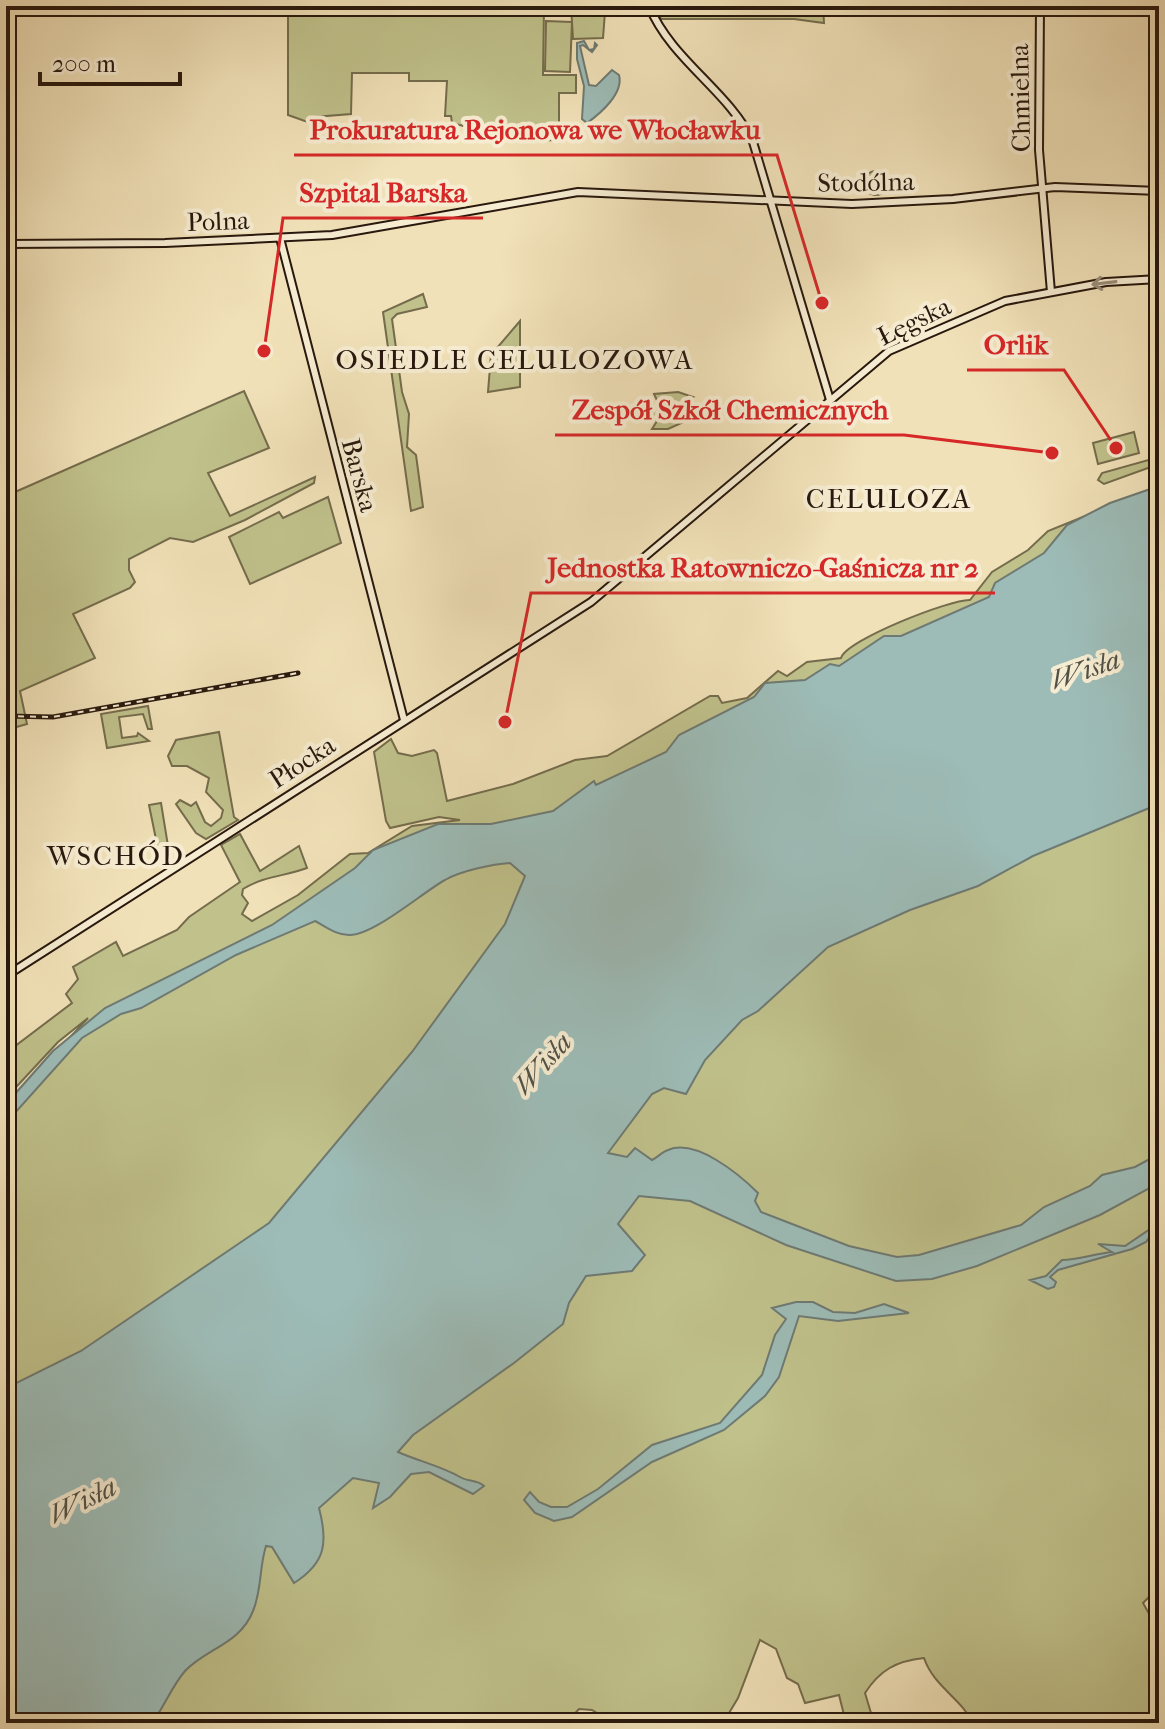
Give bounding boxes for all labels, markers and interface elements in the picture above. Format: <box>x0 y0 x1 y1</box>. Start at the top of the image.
scale bar <box>40 36 180 86</box>
street label: Chmielna <box>1004 43 1037 152</box>
text: 200 m <box>52 50 116 78</box>
callout: Prokuratura Rejonowa we Włocławku <box>294 103 777 155</box>
text: Prokuratura Rejonowa we Włocławku <box>309 113 761 146</box>
callout: Szpital Barska <box>283 166 483 218</box>
street label: Stodólna <box>817 166 916 199</box>
text: Szpital Barska <box>299 176 468 209</box>
street label: Polna <box>186 205 251 238</box>
one-way arrow <box>1092 276 1118 291</box>
street label: Łęgska <box>873 290 957 353</box>
callout: Orlik <box>967 318 1064 370</box>
text: Orlik <box>984 328 1050 361</box>
district label: OSIEDLE CELULOZOWA <box>335 343 695 376</box>
callout: Zespół Szkół Chemicznych <box>555 383 904 435</box>
text: Zespół Szkół Chemicznych <box>572 393 889 426</box>
street label: Barska <box>335 435 384 516</box>
district label: CELULOZA <box>806 482 972 515</box>
callout: Jednostka Ratowniczo-Gaśnicza nr 2 <box>531 541 995 593</box>
text: Jednostka Ratowniczo-Gaśnicza nr 2 <box>544 551 979 584</box>
water label: Wisła <box>1046 642 1124 697</box>
street label: Płocka <box>263 729 342 795</box>
district label: WSCHÓD <box>46 839 185 872</box>
water label: Wisła <box>506 1026 578 1101</box>
water label: Wisła <box>43 1470 121 1531</box>

